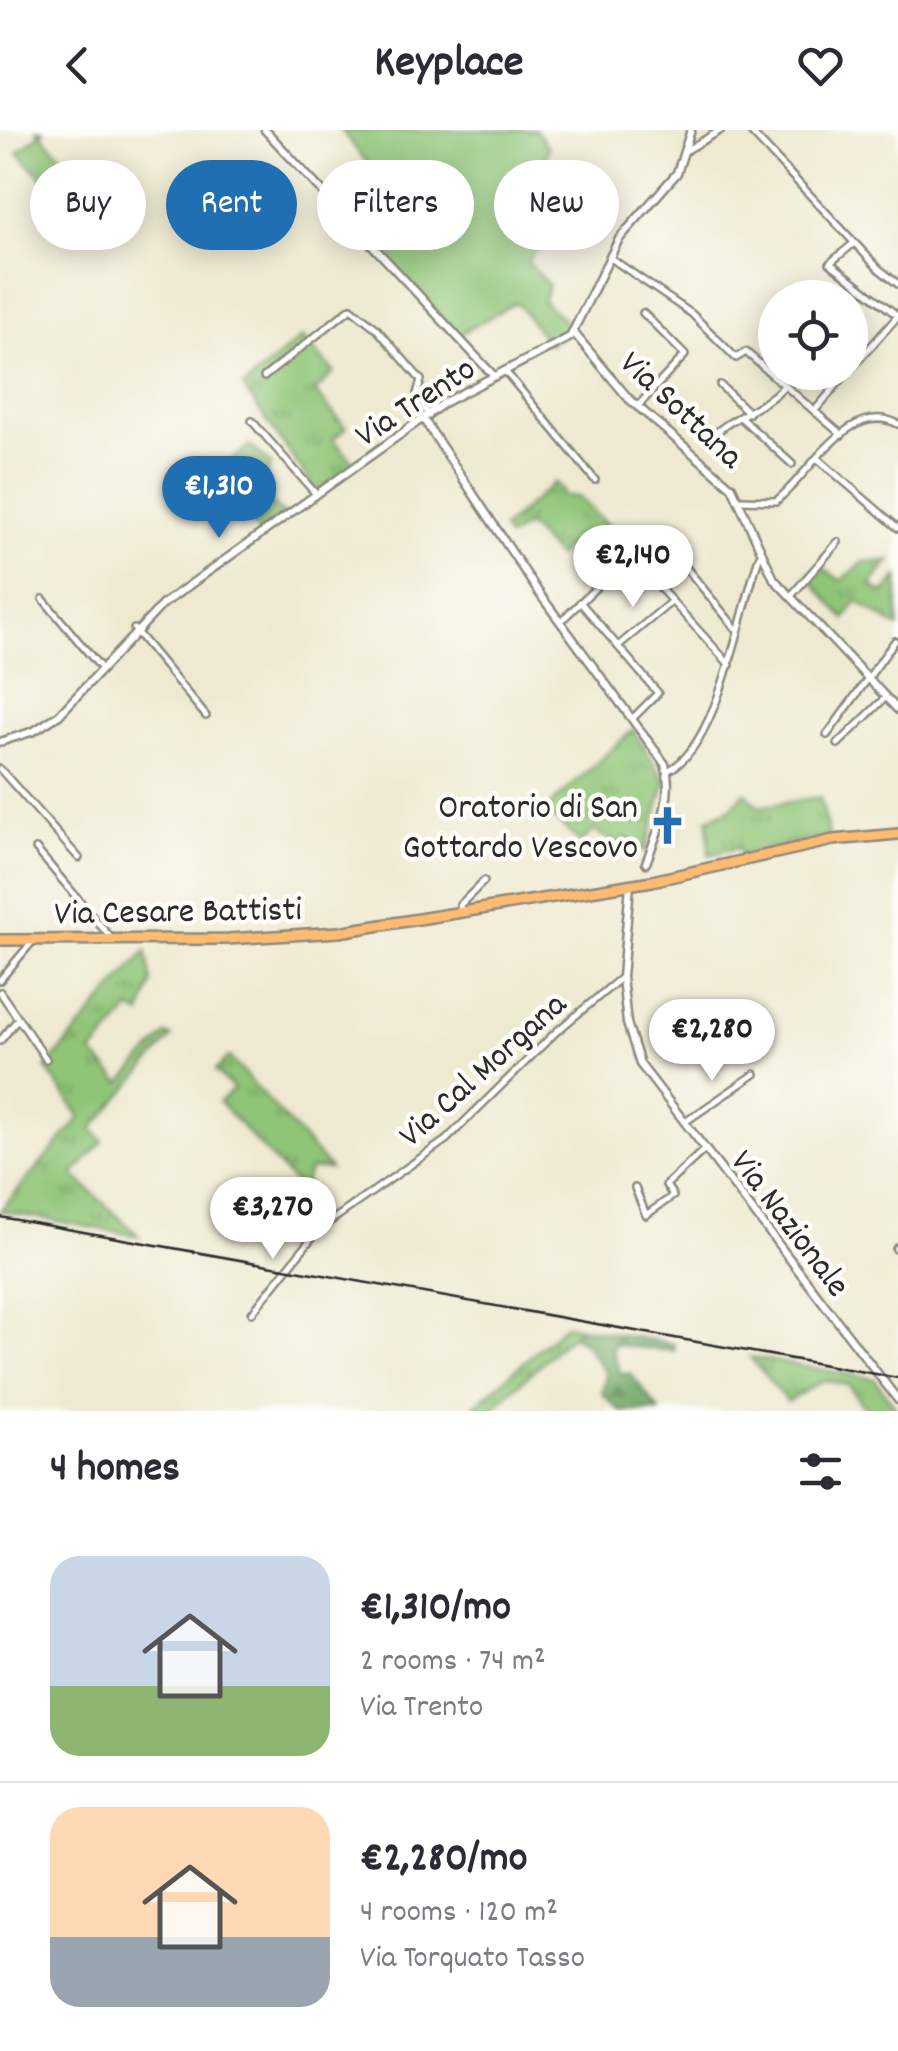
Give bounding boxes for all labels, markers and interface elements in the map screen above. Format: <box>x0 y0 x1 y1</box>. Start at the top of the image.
text: Keyplace <box>374 33 524 97</box>
icon: back <box>50 38 105 93</box>
icon: heart <box>793 38 848 93</box>
chip: Buy <box>30 160 146 250</box>
chip: Rent <box>166 160 297 250</box>
chip: Filters <box>317 160 474 250</box>
chip: New <box>494 160 619 250</box>
map controls <box>758 280 868 390</box>
button: locate <box>758 280 868 390</box>
street label: Via Sottana <box>606 341 753 483</box>
street label: Via Trento <box>347 347 487 462</box>
pin: €1,310 <box>138 456 300 541</box>
text: €1,310 <box>184 465 254 511</box>
pin: €2,140 <box>552 525 714 610</box>
text: €2,140 <box>595 534 671 580</box>
place label: Oratorio di San Gottardo Vescovo <box>403 785 638 875</box>
church icon: Oratorio di San Gottardo Vescovo <box>647 804 689 846</box>
street label: Via Cesare Battisti <box>54 887 302 941</box>
street label: Via Cal Morgana <box>389 982 580 1161</box>
pin: €2,280 <box>631 999 793 1084</box>
text: €2,280 <box>671 1008 753 1054</box>
street label: Via Nazionale <box>716 1141 860 1309</box>
pin: €3,270 <box>192 1177 354 1262</box>
text: €3,270 <box>232 1186 314 1232</box>
text: 4 homes <box>50 1441 180 1501</box>
icon: filters <box>793 1444 848 1499</box>
text: €1,310/mo <box>360 1580 511 1640</box>
icon: home <box>130 1596 250 1716</box>
text: 2 rooms · 74 m² <box>360 1640 546 1686</box>
text: Via Trento <box>360 1686 483 1732</box>
text: €2,280/mo <box>360 1831 527 1891</box>
icon: home <box>130 1847 250 1967</box>
text: 4 rooms · 120 m² <box>360 1891 558 1937</box>
text: Via Torquato Tasso <box>360 1937 585 1983</box>

